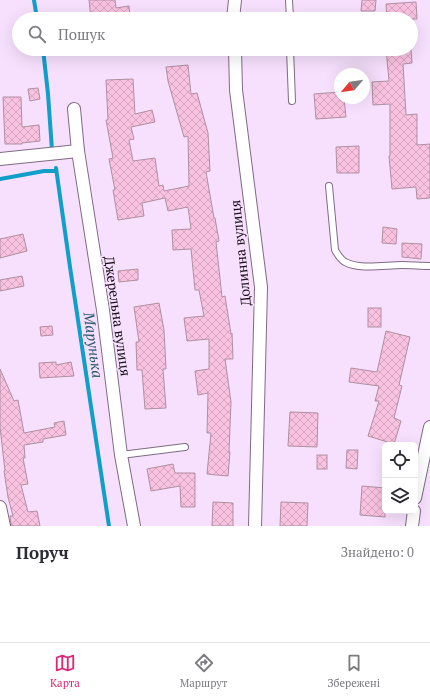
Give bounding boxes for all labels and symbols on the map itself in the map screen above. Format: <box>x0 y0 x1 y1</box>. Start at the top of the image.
north arrow <box>334 68 370 104</box>
street label: Долинна вулиця <box>225 199 255 307</box>
street label: Джерельна вулиця <box>100 255 136 377</box>
water label: Марунька <box>79 310 109 379</box>

